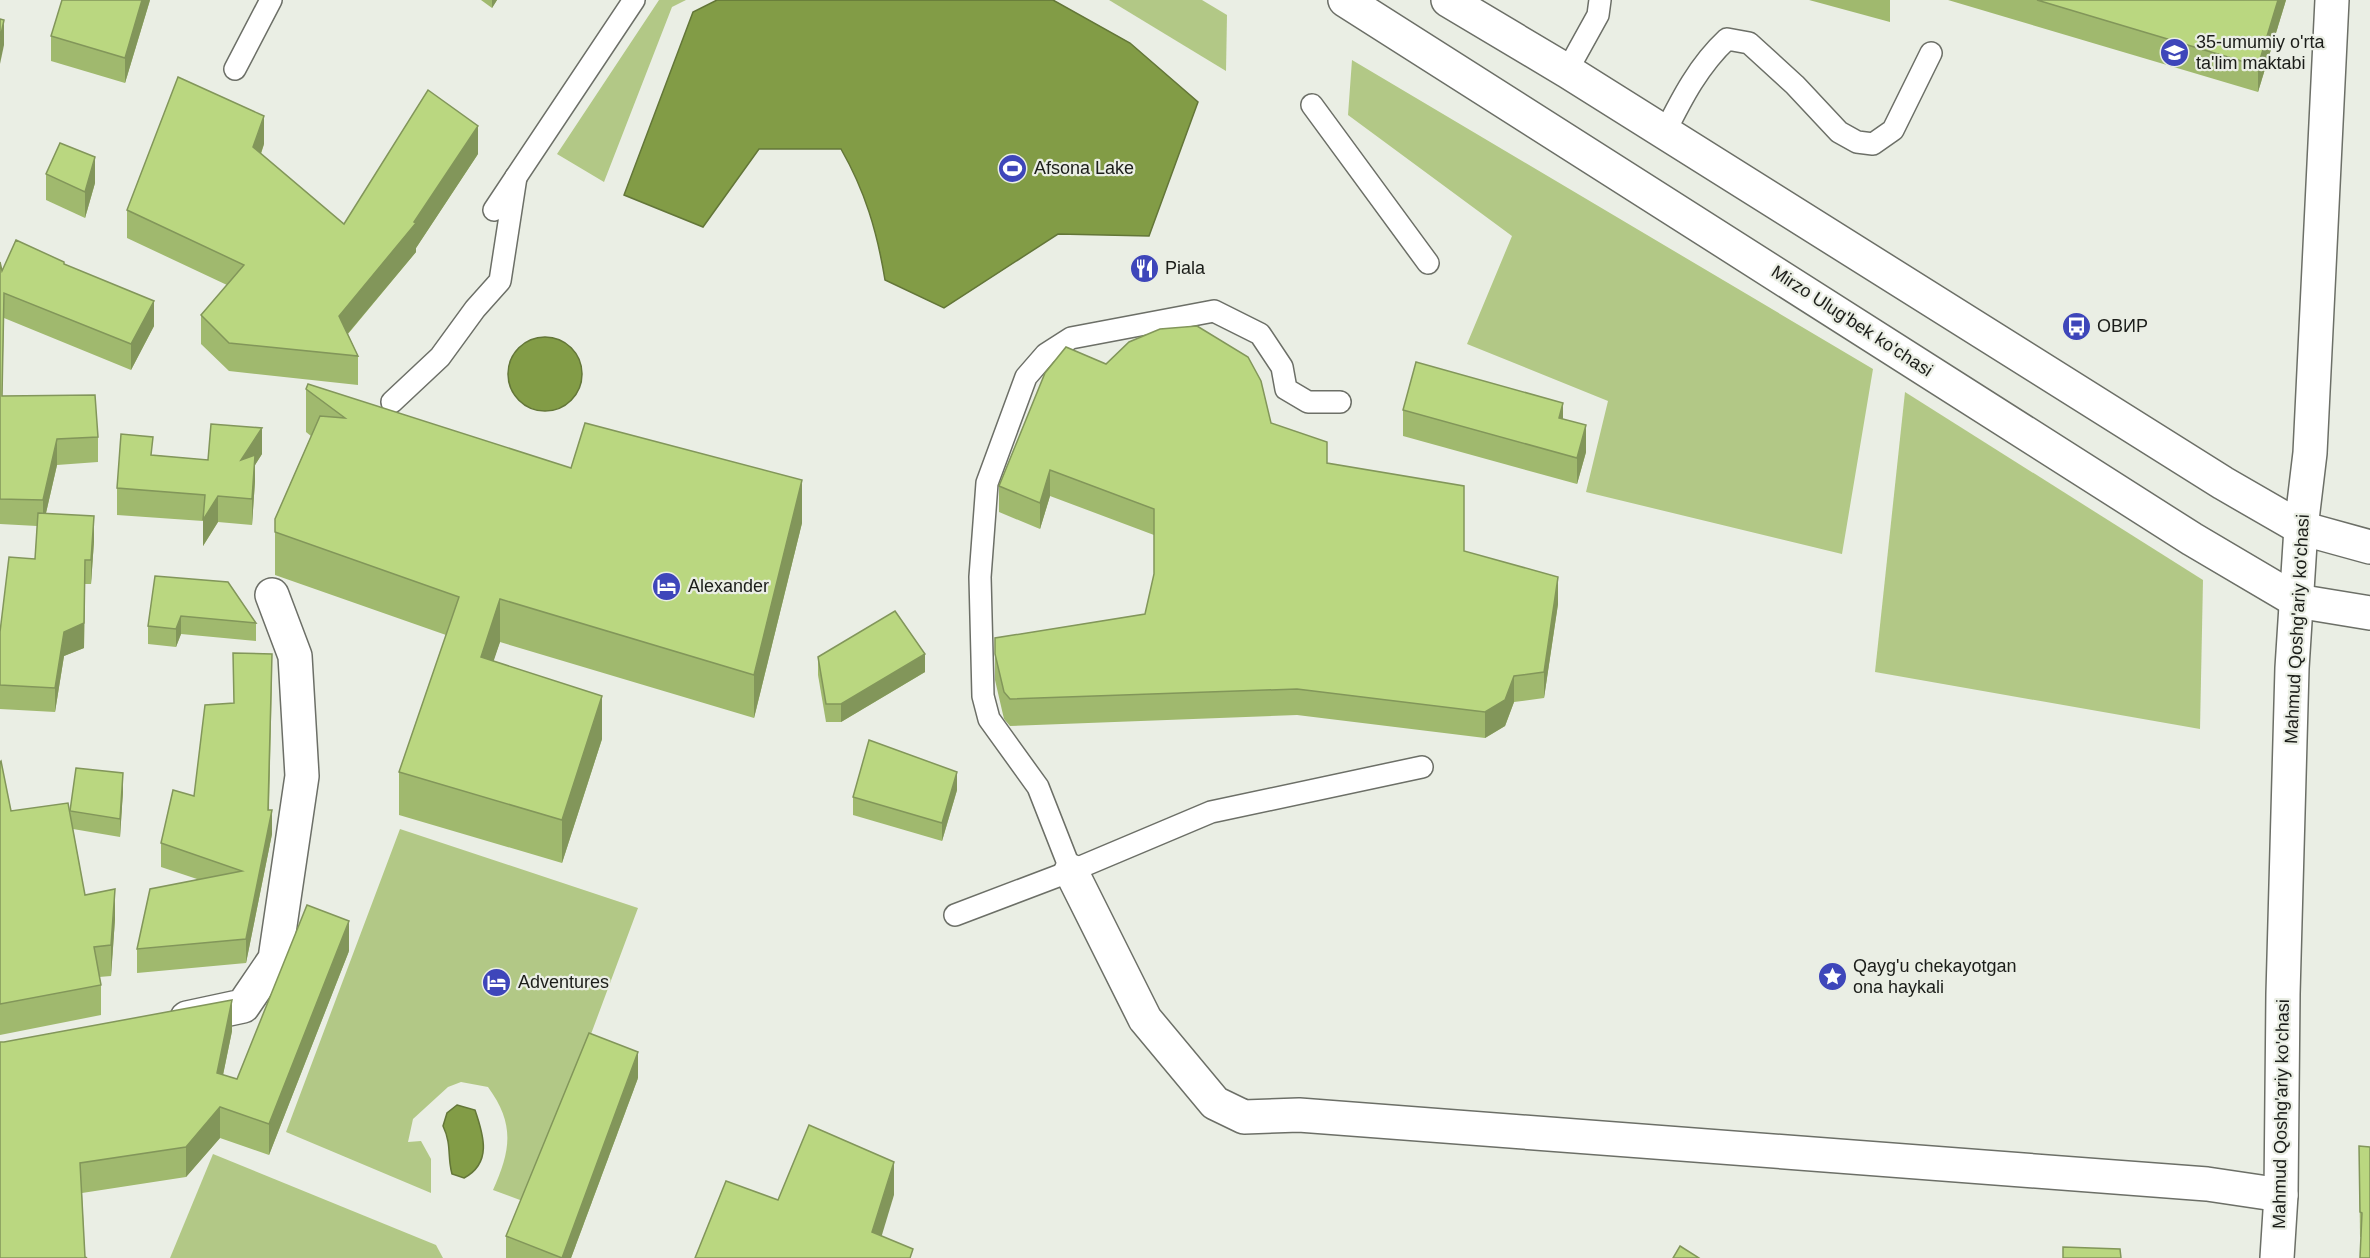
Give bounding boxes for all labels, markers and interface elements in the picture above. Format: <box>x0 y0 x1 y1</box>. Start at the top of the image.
place label: 35-umumiy o'rta ta'lim maktabi <box>2196 32 2325 73</box>
school or university icon: 35-umumiy o'rta ta'lim maktabi <box>2159 36 2191 68</box>
sports icon: Afsona Lake <box>997 152 1029 184</box>
place label: Afsona Lake <box>1034 158 1134 178</box>
restaurant icon: Piala <box>1128 252 1160 284</box>
place label: Piala <box>1165 258 1206 278</box>
street label: Mirzo Ulug'bek ko'chasi <box>1768 261 1936 381</box>
bus stop icon: ОВИР <box>2060 310 2092 342</box>
place label: ОВИР <box>2097 316 2148 336</box>
street label: Mahmud Qoshg'ariy ko'chasi <box>2281 514 2313 744</box>
hotel icon: Alexander <box>651 570 683 602</box>
place label: Alexander <box>688 576 769 596</box>
place label: Qayg'u chekayotgan ona haykali <box>1853 956 2017 997</box>
place icon: Qayg'u chekayotgan ona haykali <box>1816 960 1848 992</box>
hotel icon: Adventures <box>481 966 513 998</box>
place label: Adventures <box>518 972 609 992</box>
street label: Mahmud Qoshg'ariy ko'chasi <box>2269 999 2293 1229</box>

